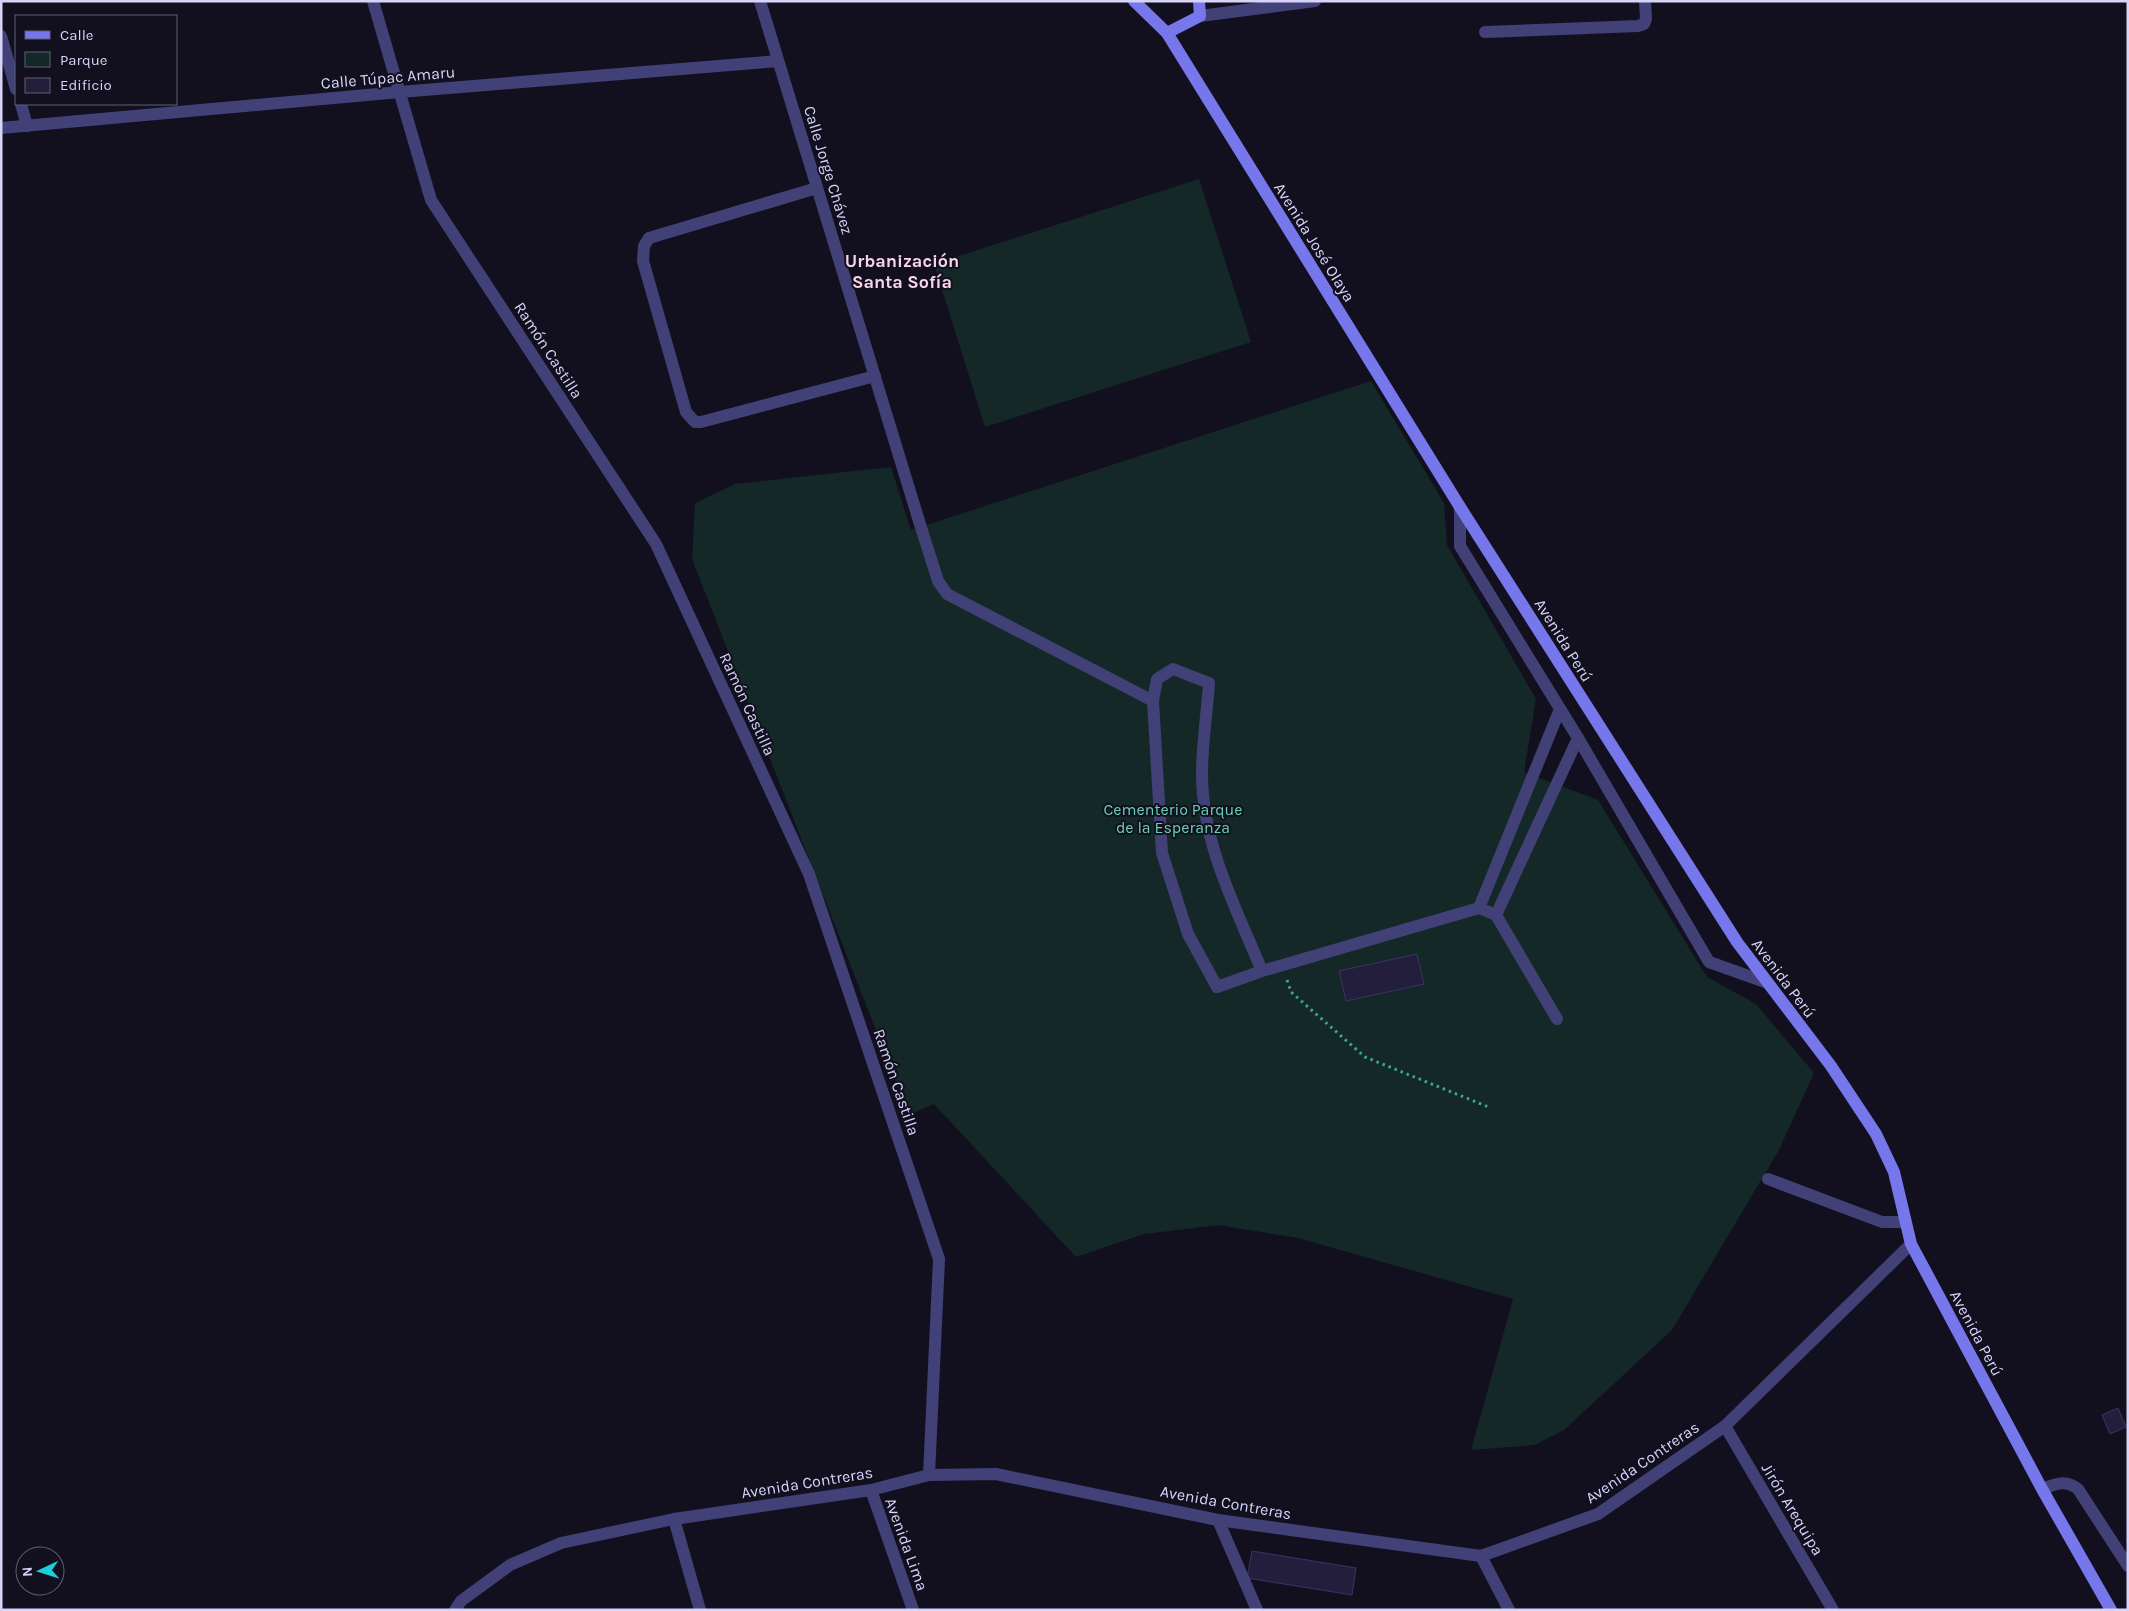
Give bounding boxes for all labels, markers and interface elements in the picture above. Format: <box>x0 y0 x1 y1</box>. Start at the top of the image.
legend <box>15 15 178 105</box>
text: Calle <box>60 26 94 44</box>
text: Parque <box>60 51 108 69</box>
street label: Calle Túpac Amaru <box>320 62 456 93</box>
text: Edificio <box>60 76 112 94</box>
street label: Calle Jorge Chávez <box>800 104 857 237</box>
street label: Avenida José Olaya <box>1270 179 1359 305</box>
district label: Urbanización Santa Sofía <box>845 250 959 293</box>
street label: Ramón Castilla <box>510 298 587 402</box>
street label: Avenida Perú <box>1531 595 1597 685</box>
street label: Ramón Castilla <box>715 650 780 759</box>
park label: Cementerio Parque de la Esperanza <box>1104 800 1242 837</box>
street label: Avenida Perú <box>1748 935 1820 1022</box>
street label: Ramón Castilla <box>869 1026 924 1138</box>
street label: Avenida Perú <box>1946 1287 2007 1379</box>
street label: Avenida Contreras <box>1582 1417 1703 1507</box>
street label: Jirón Arequipa <box>1758 1460 1828 1559</box>
street label: Avenida Contreras <box>740 1463 874 1502</box>
street label: Avenida Contreras <box>1159 1482 1293 1523</box>
street label: Avenida Lima <box>881 1495 932 1593</box>
north arrow <box>15 1546 65 1596</box>
text: N <box>19 1566 36 1577</box>

